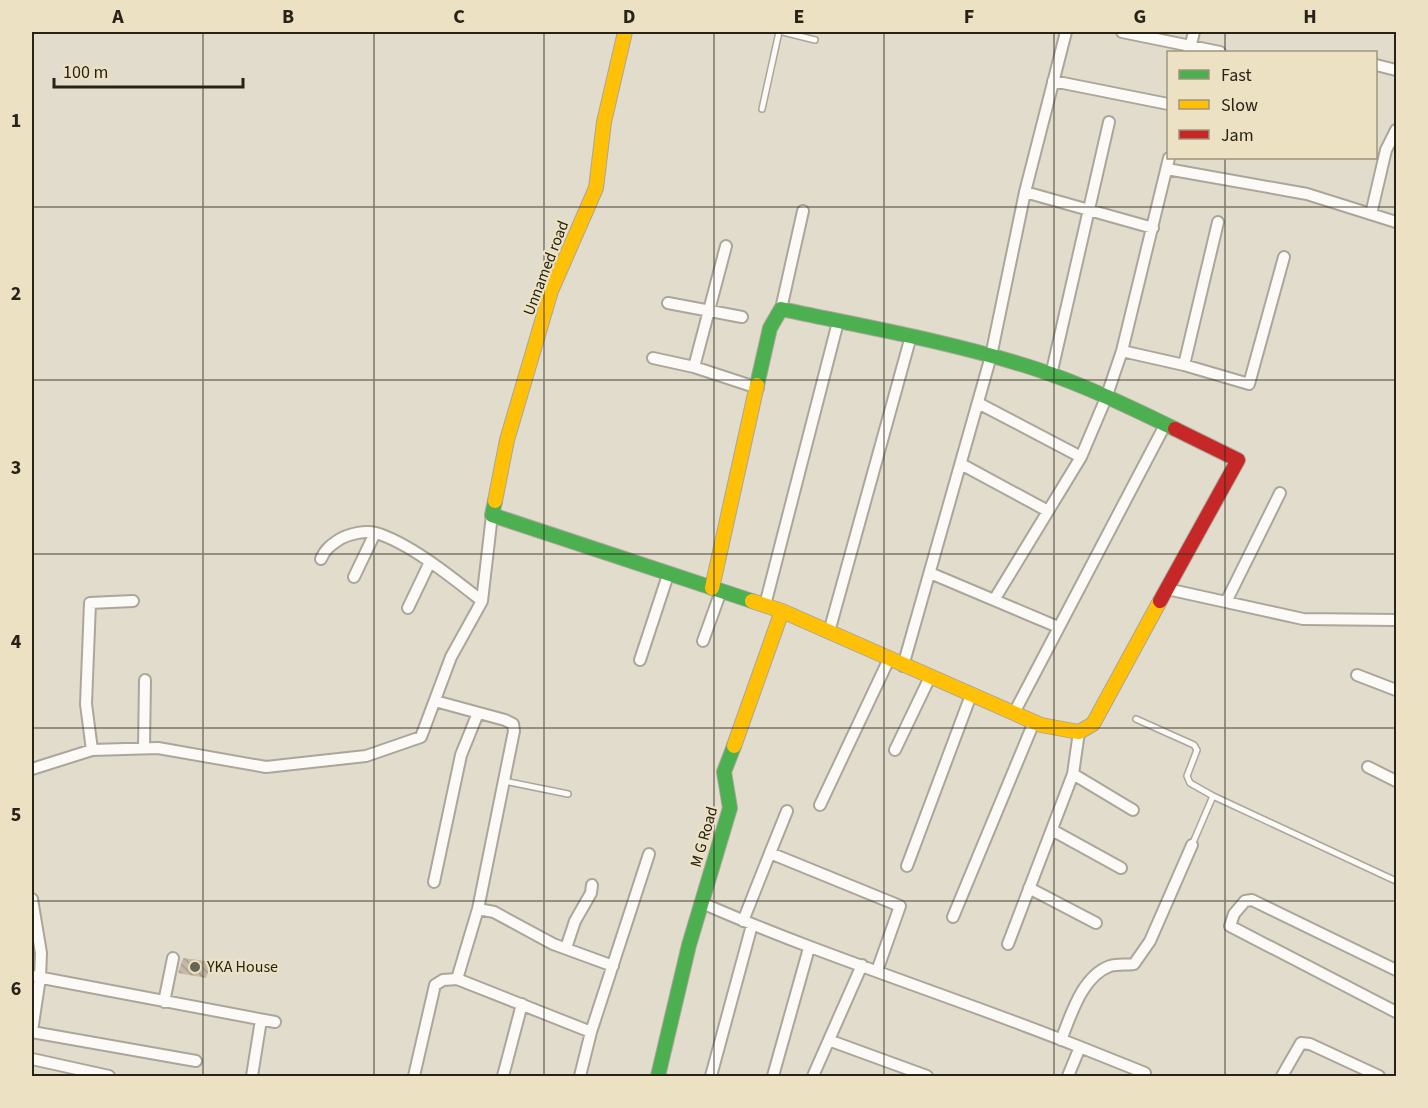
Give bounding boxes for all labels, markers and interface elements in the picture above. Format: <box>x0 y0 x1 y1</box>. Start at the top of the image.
text: A <box>111 3 124 31</box>
text: B <box>282 3 294 31</box>
text: C <box>453 3 465 31</box>
text: D <box>623 3 635 31</box>
text: E <box>794 3 804 31</box>
text: F <box>964 3 974 31</box>
text: G <box>1134 3 1146 31</box>
text: H <box>1303 3 1317 31</box>
scale bar <box>54 51 243 89</box>
legend <box>1167 51 1377 159</box>
text: 100 m <box>63 60 108 85</box>
text: Fast <box>1221 63 1252 88</box>
text: Slow <box>1221 93 1258 118</box>
text: 1 <box>11 107 21 135</box>
text: Jam <box>1221 123 1254 148</box>
street label: Unnamed road <box>518 217 574 319</box>
text: 2 <box>11 280 21 308</box>
text: 3 <box>11 454 21 482</box>
text: 4 <box>11 628 22 656</box>
text: 5 <box>11 801 21 829</box>
street label: M G Road <box>685 804 723 870</box>
place label: YKA House <box>206 956 278 978</box>
marker: YKA House <box>188 960 202 974</box>
text: 6 <box>11 975 21 1003</box>

